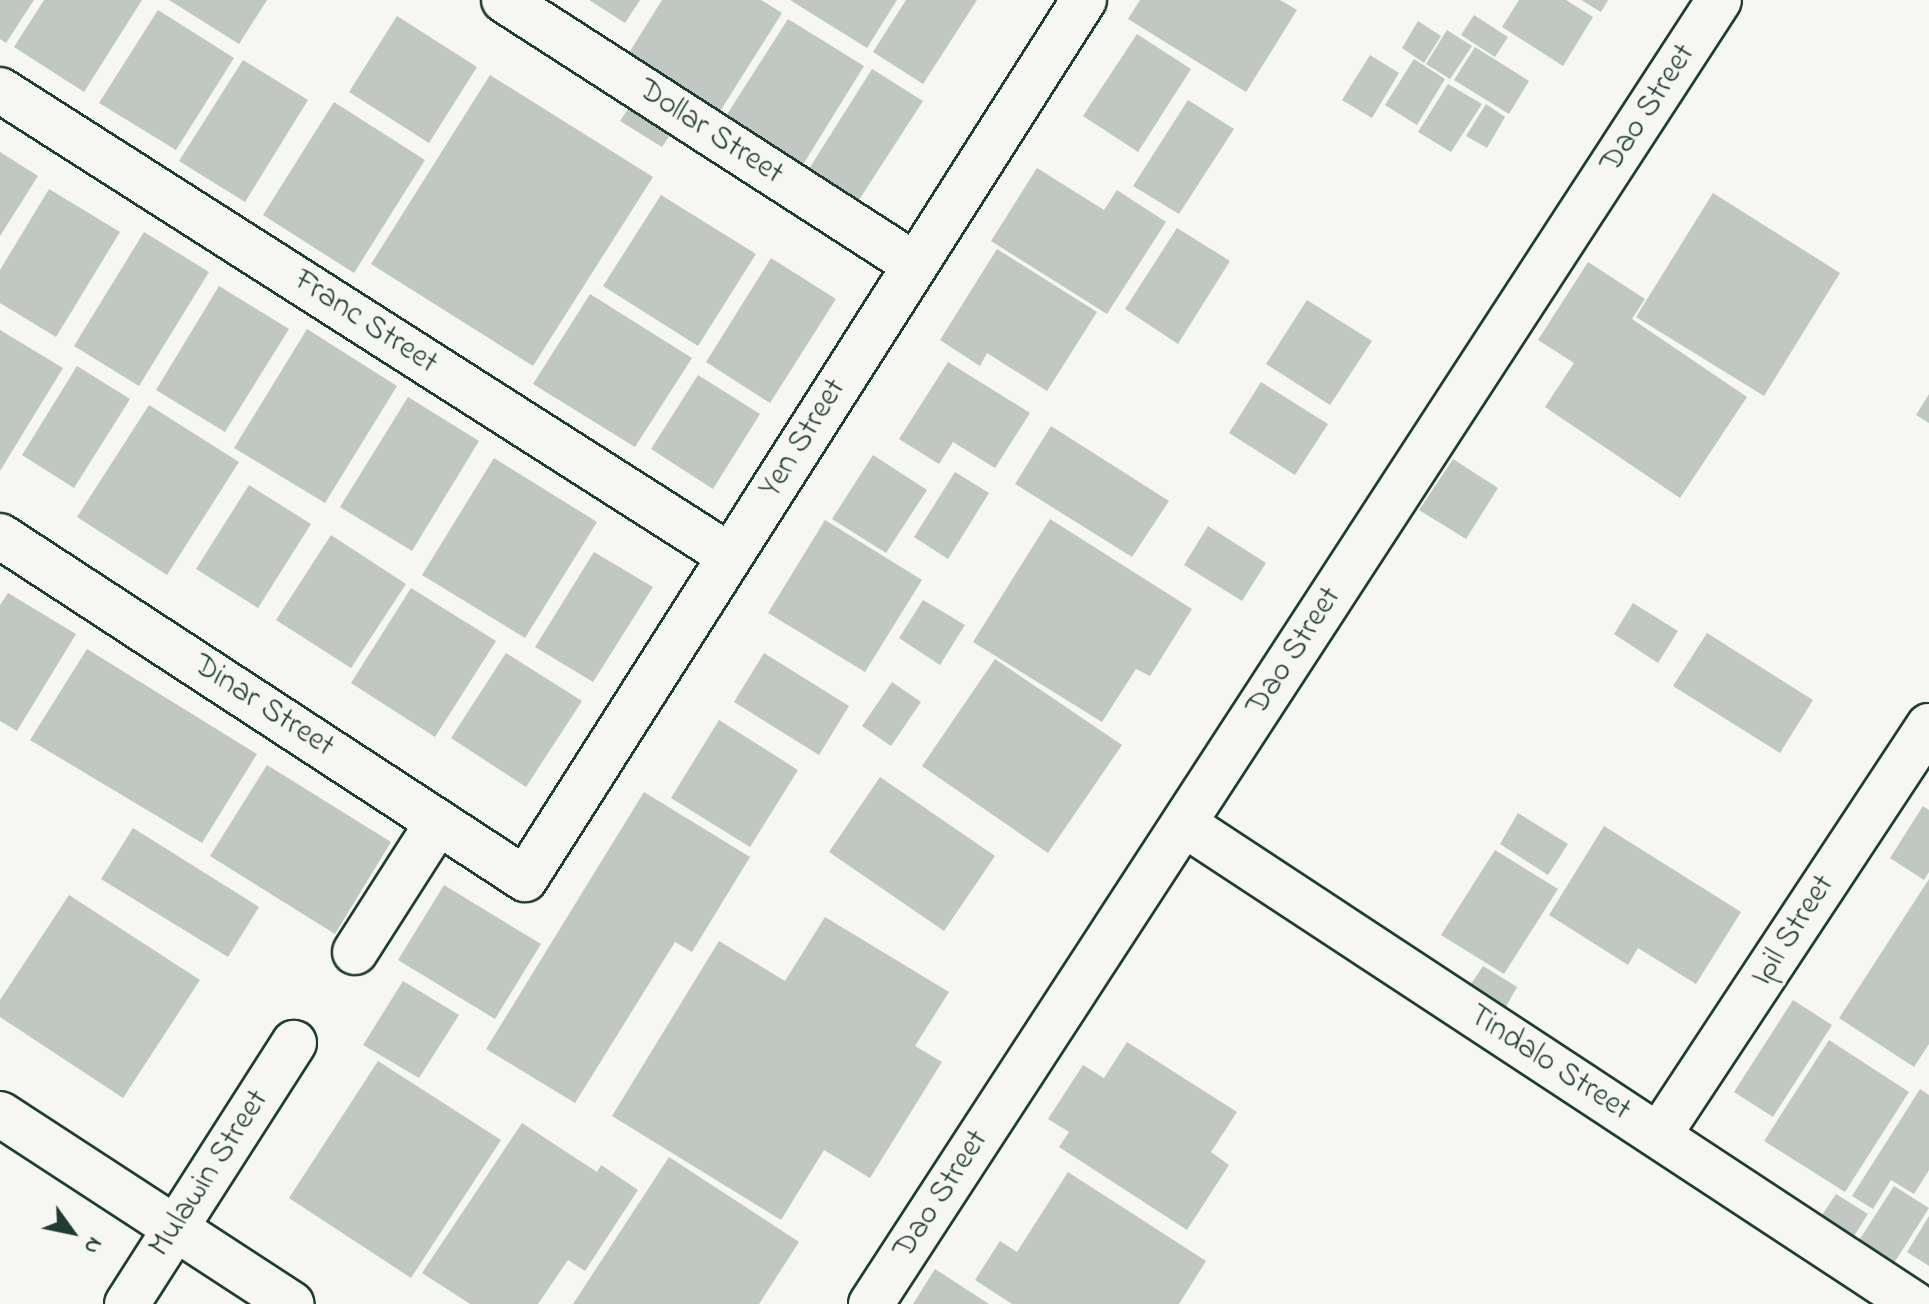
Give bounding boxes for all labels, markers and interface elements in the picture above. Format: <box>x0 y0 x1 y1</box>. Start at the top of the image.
street label: Dao Street <box>1593 37 1705 181</box>
street label: Dollar Street <box>630 72 790 194</box>
street label: Franc Street <box>286 262 444 384</box>
street label: Yen Street <box>752 372 856 506</box>
street label: Dao Street <box>1239 580 1351 724</box>
street label: Dinar Street <box>185 647 341 767</box>
street label: Ipil Street <box>1744 868 1844 994</box>
street label: Tindalo Street <box>1461 997 1637 1131</box>
street label: Mulawin Street <box>142 1083 278 1265</box>
street label: Dao Street <box>886 1123 998 1267</box>
north arrow <box>32 1192 112 1272</box>
text: N <box>75 1230 110 1260</box>

